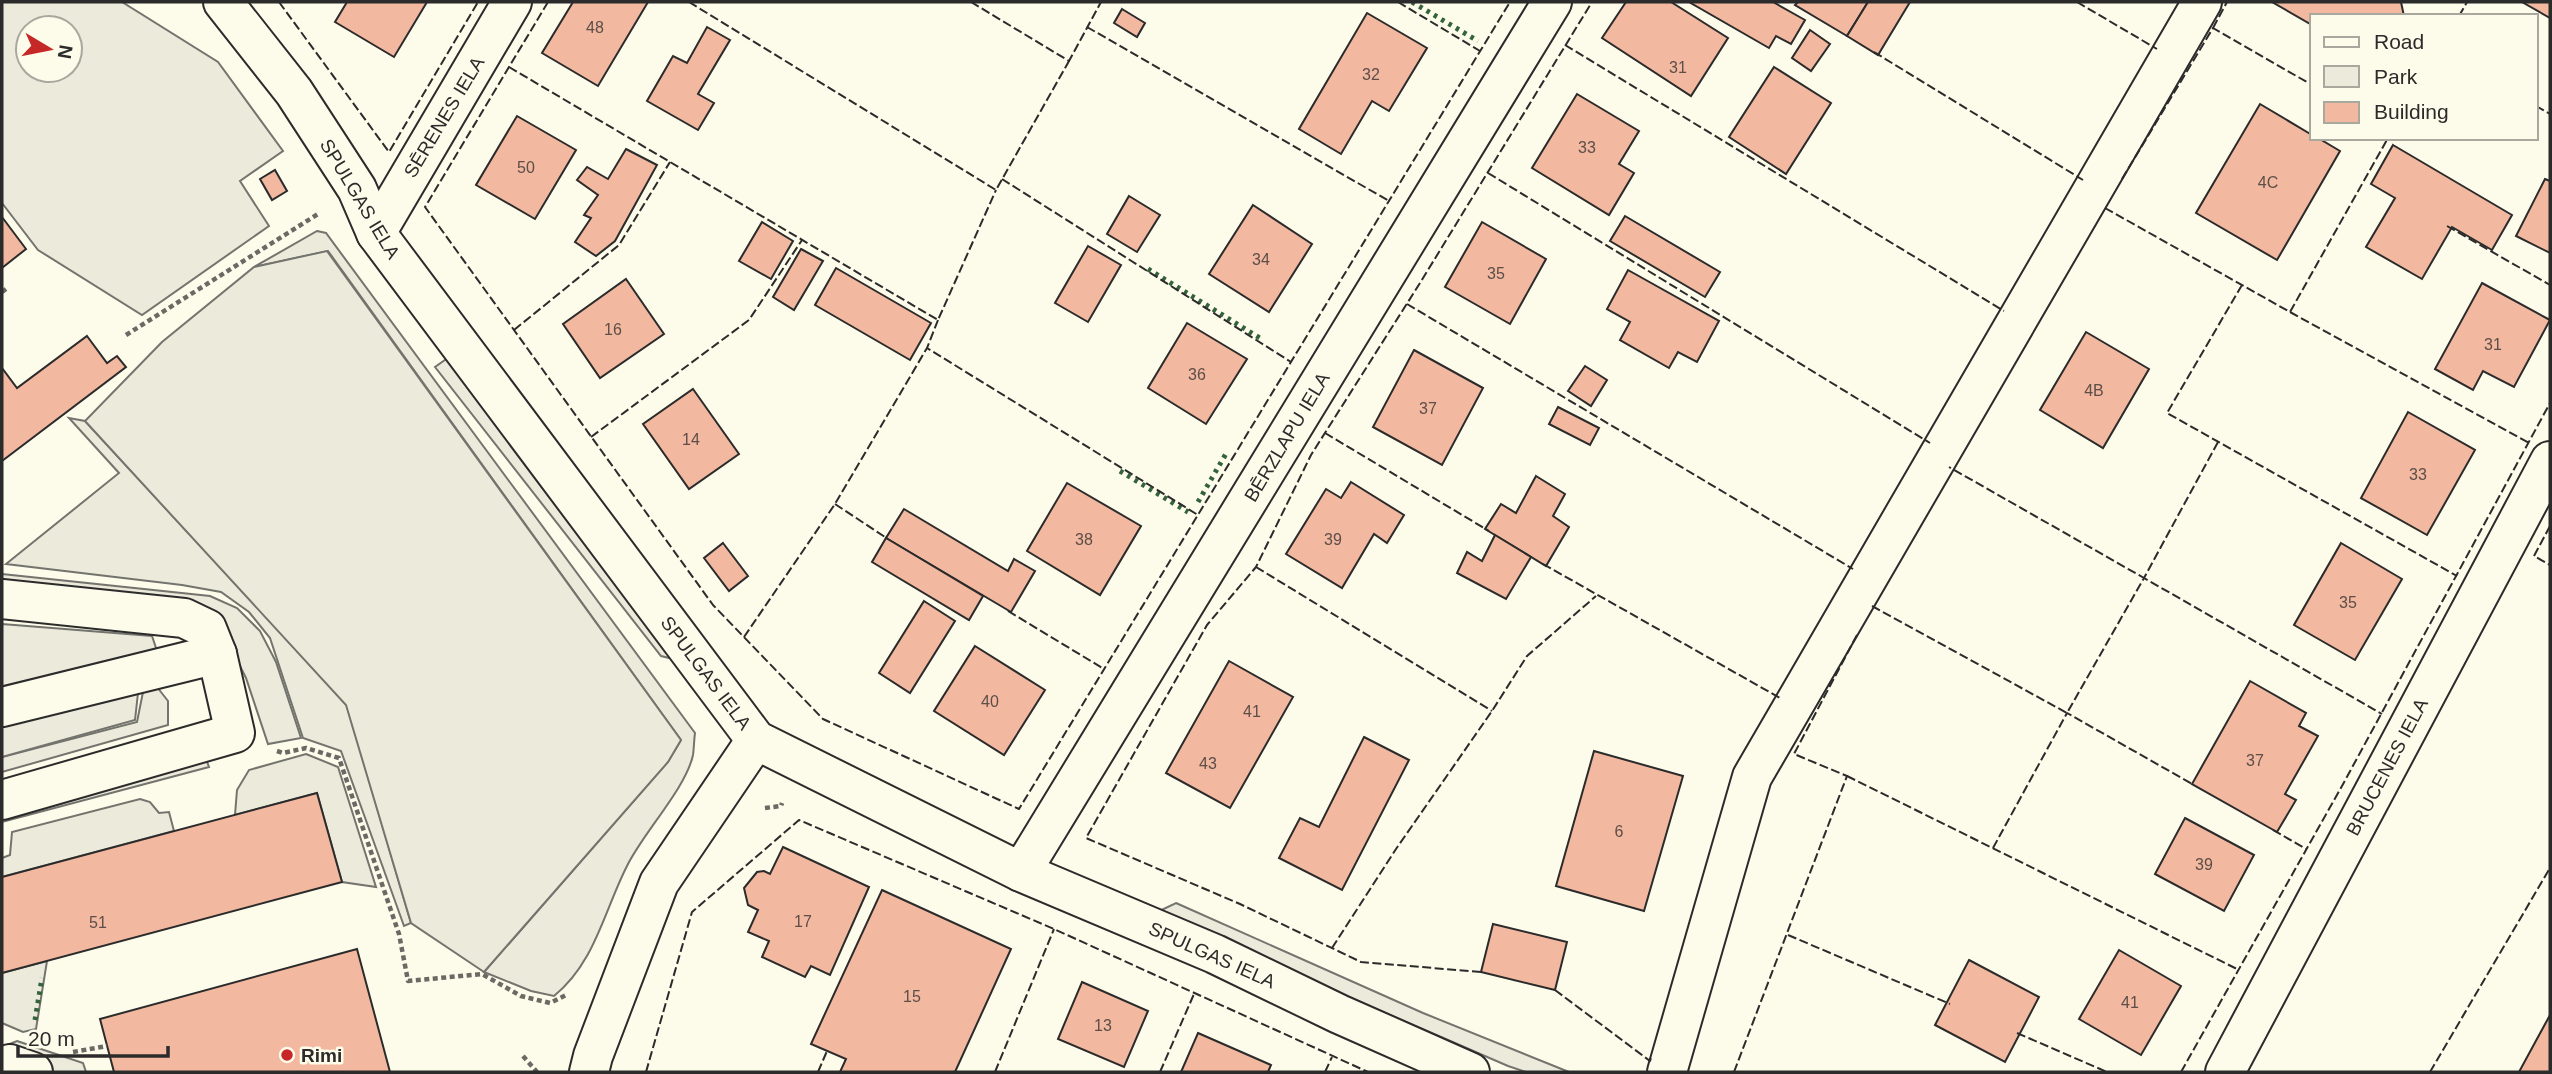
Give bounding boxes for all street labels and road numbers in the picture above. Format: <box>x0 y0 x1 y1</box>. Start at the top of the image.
street label: SĒRENES IELA <box>400 52 489 181</box>
street label: SPULGAS IELA <box>316 135 404 263</box>
street label: BĒRZLAPU IELA <box>1240 368 1334 505</box>
street label: SPULGAS IELA <box>657 612 756 734</box>
street label: BRUCENES IELA <box>2342 695 2432 839</box>
street label: SPULGAS IELA <box>1146 918 1279 992</box>

